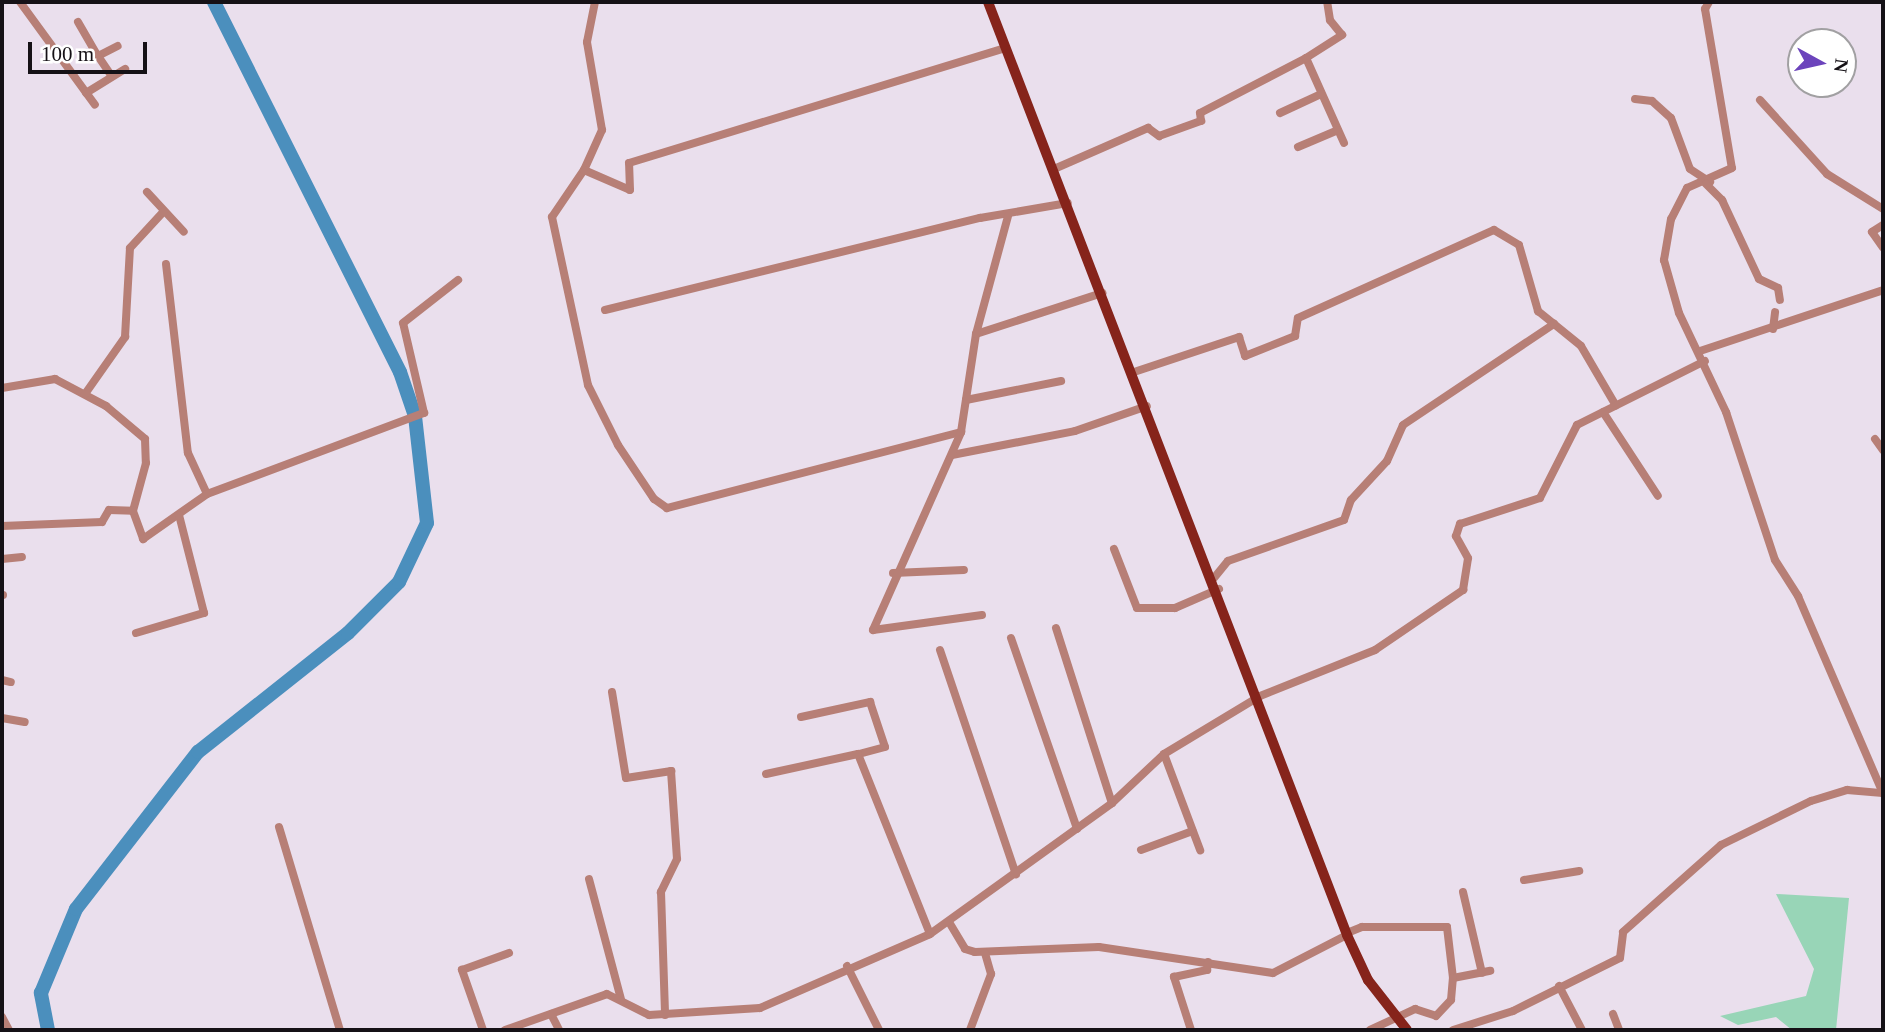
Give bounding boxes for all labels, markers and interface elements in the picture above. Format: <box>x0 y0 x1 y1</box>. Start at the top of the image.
scale bar <box>32 28 150 72</box>
north arrow <box>1787 28 1857 98</box>
text: 100 m <box>41 42 94 66</box>
text: N <box>1830 57 1853 74</box>

